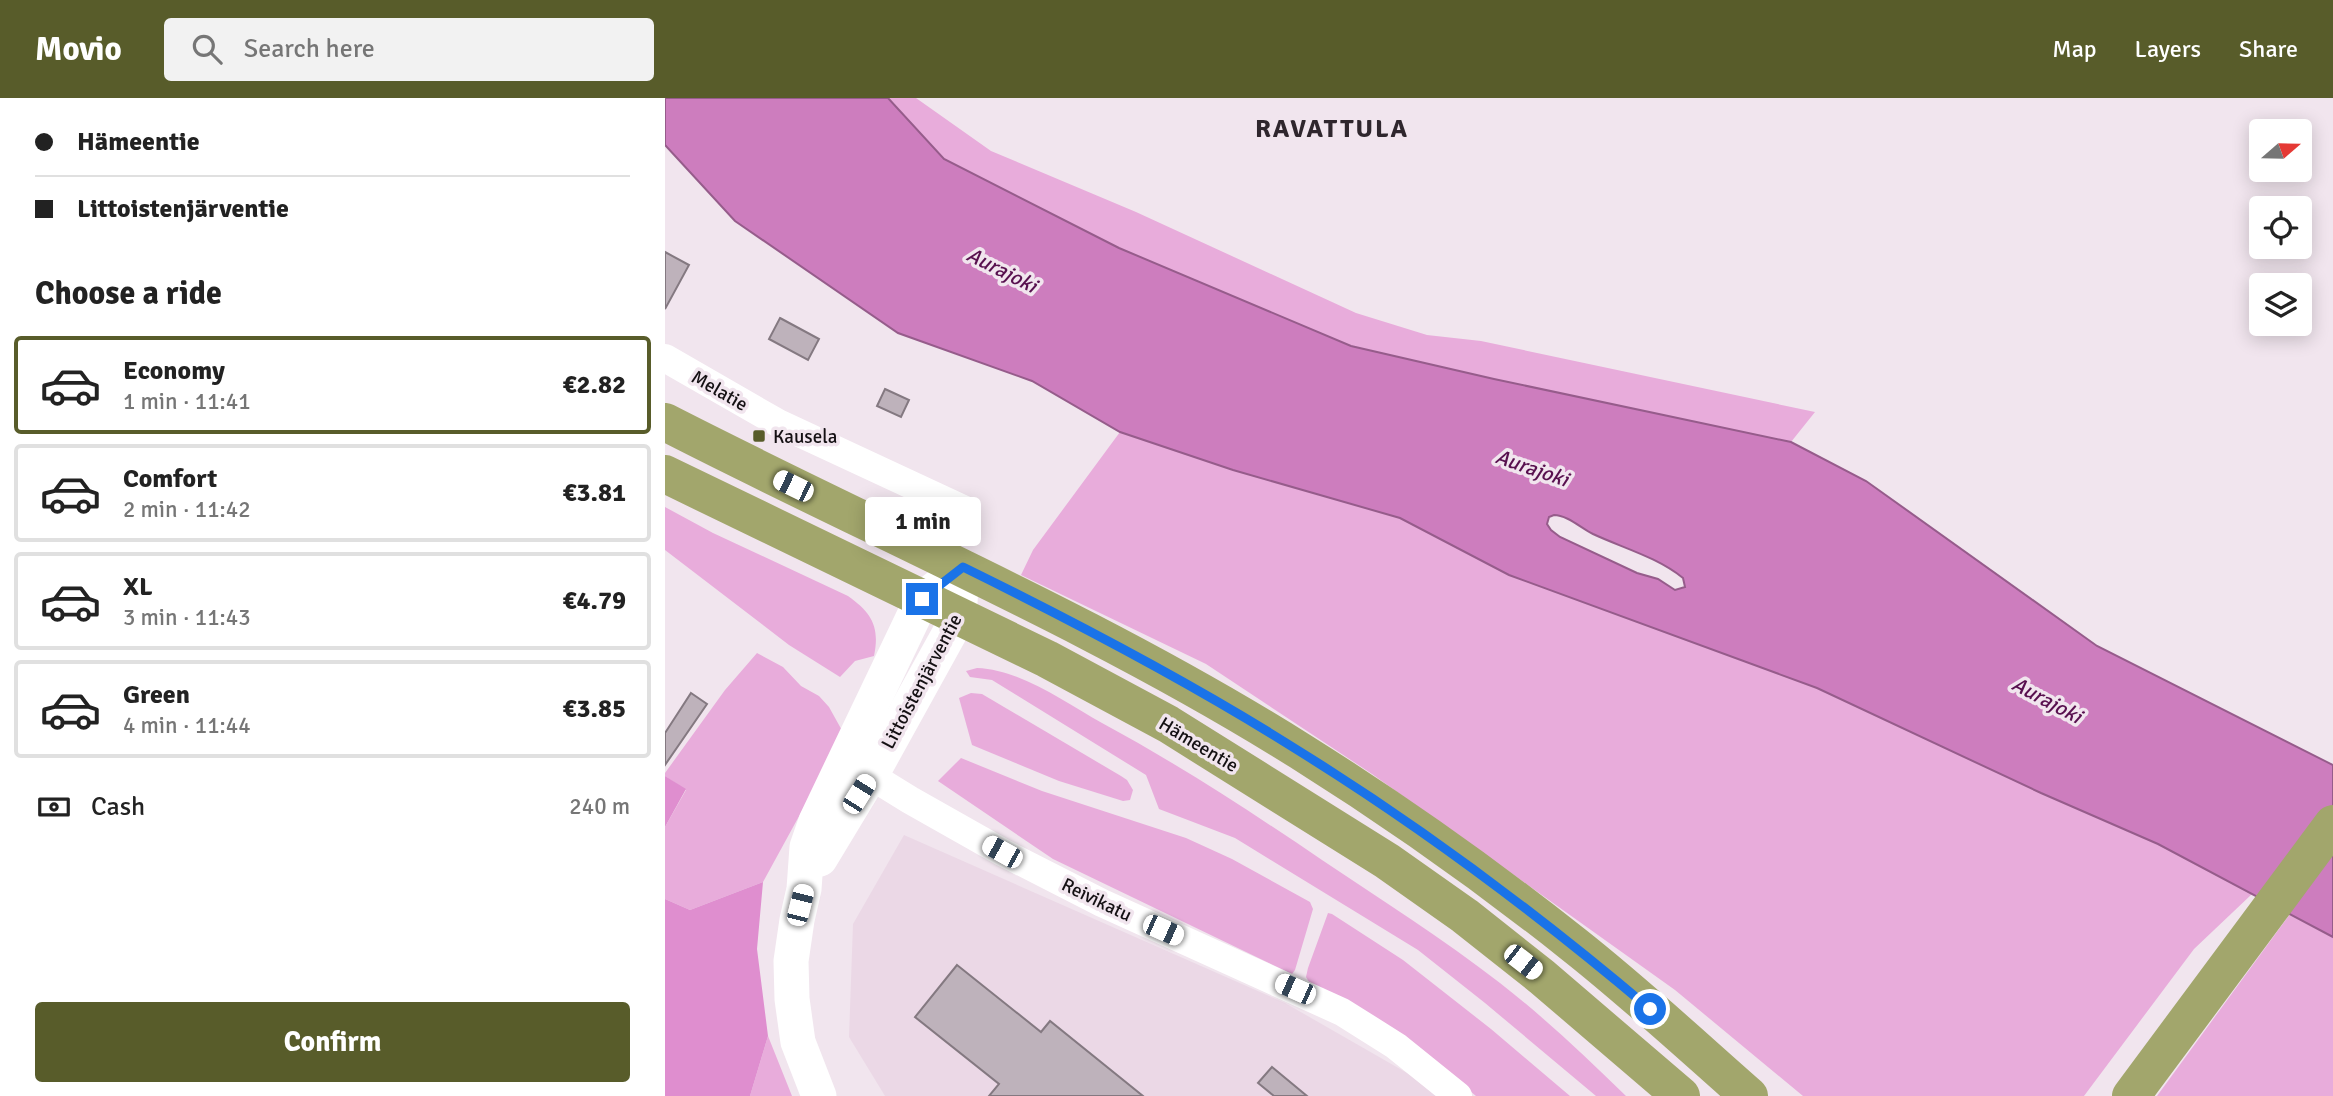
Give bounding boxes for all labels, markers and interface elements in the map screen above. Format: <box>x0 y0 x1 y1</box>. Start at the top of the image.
search box <box>164 18 654 81</box>
text: Movio <box>35 29 122 70</box>
icon: search <box>188 30 226 68</box>
text: Search here <box>244 33 375 65</box>
text: Map <box>2052 34 2097 64</box>
text: Layers <box>2135 34 2201 64</box>
text: Share <box>2239 34 2298 64</box>
district label: RAVATTULA <box>1255 113 1409 145</box>
north arrow <box>2249 119 2312 182</box>
map controls <box>2249 119 2312 336</box>
text: Hämeentie <box>77 126 200 158</box>
text: Littoistenjärventie <box>77 193 289 225</box>
button: locate <box>2249 196 2312 259</box>
water label: Aurajoki <box>963 241 1043 300</box>
button: layers <box>2249 273 2312 336</box>
text: Choose a ride <box>35 274 222 313</box>
icon: car <box>39 354 102 417</box>
text: Economy <box>123 355 225 387</box>
street label: Melatie <box>687 365 752 417</box>
text: €2.82 <box>562 369 626 401</box>
text: 1 min · 11:41 <box>123 387 251 416</box>
place label: Kausela <box>773 425 837 449</box>
marker: Kausela <box>751 428 767 444</box>
water label: Aurajoki <box>1492 443 1574 493</box>
icon: car <box>39 462 102 525</box>
text: Comfort <box>123 463 217 495</box>
car <box>770 467 817 505</box>
text: €3.81 <box>562 477 626 509</box>
text: 2 min · 11:42 <box>123 495 251 524</box>
callout: 1 min <box>864 498 980 546</box>
text: 1 min <box>895 507 951 536</box>
icon: car <box>39 570 102 633</box>
text: XL <box>123 571 153 603</box>
route end <box>906 583 938 615</box>
text: €4.79 <box>562 585 626 617</box>
text: 3 min · 11:43 <box>123 603 251 632</box>
street label: Littoistenjärventie <box>876 610 968 753</box>
water label: Aurajoki <box>2008 671 2088 730</box>
icon: car <box>39 678 102 741</box>
text: Green <box>123 679 190 711</box>
text: €3.85 <box>562 693 626 725</box>
text: 4 min · 11:44 <box>123 711 251 740</box>
street label: Hämeentie <box>1154 712 1243 778</box>
car <box>839 771 880 817</box>
icon: cash <box>35 788 73 826</box>
text: Cash <box>91 791 145 823</box>
text: 240 m <box>569 792 630 821</box>
car <box>979 833 1026 871</box>
street label: Reivikatu <box>1058 873 1136 927</box>
car <box>785 882 816 928</box>
car <box>1140 912 1187 948</box>
car <box>1500 941 1547 983</box>
car <box>1272 971 1319 1007</box>
route start <box>1634 993 1666 1025</box>
button: Confirm <box>35 1002 630 1082</box>

